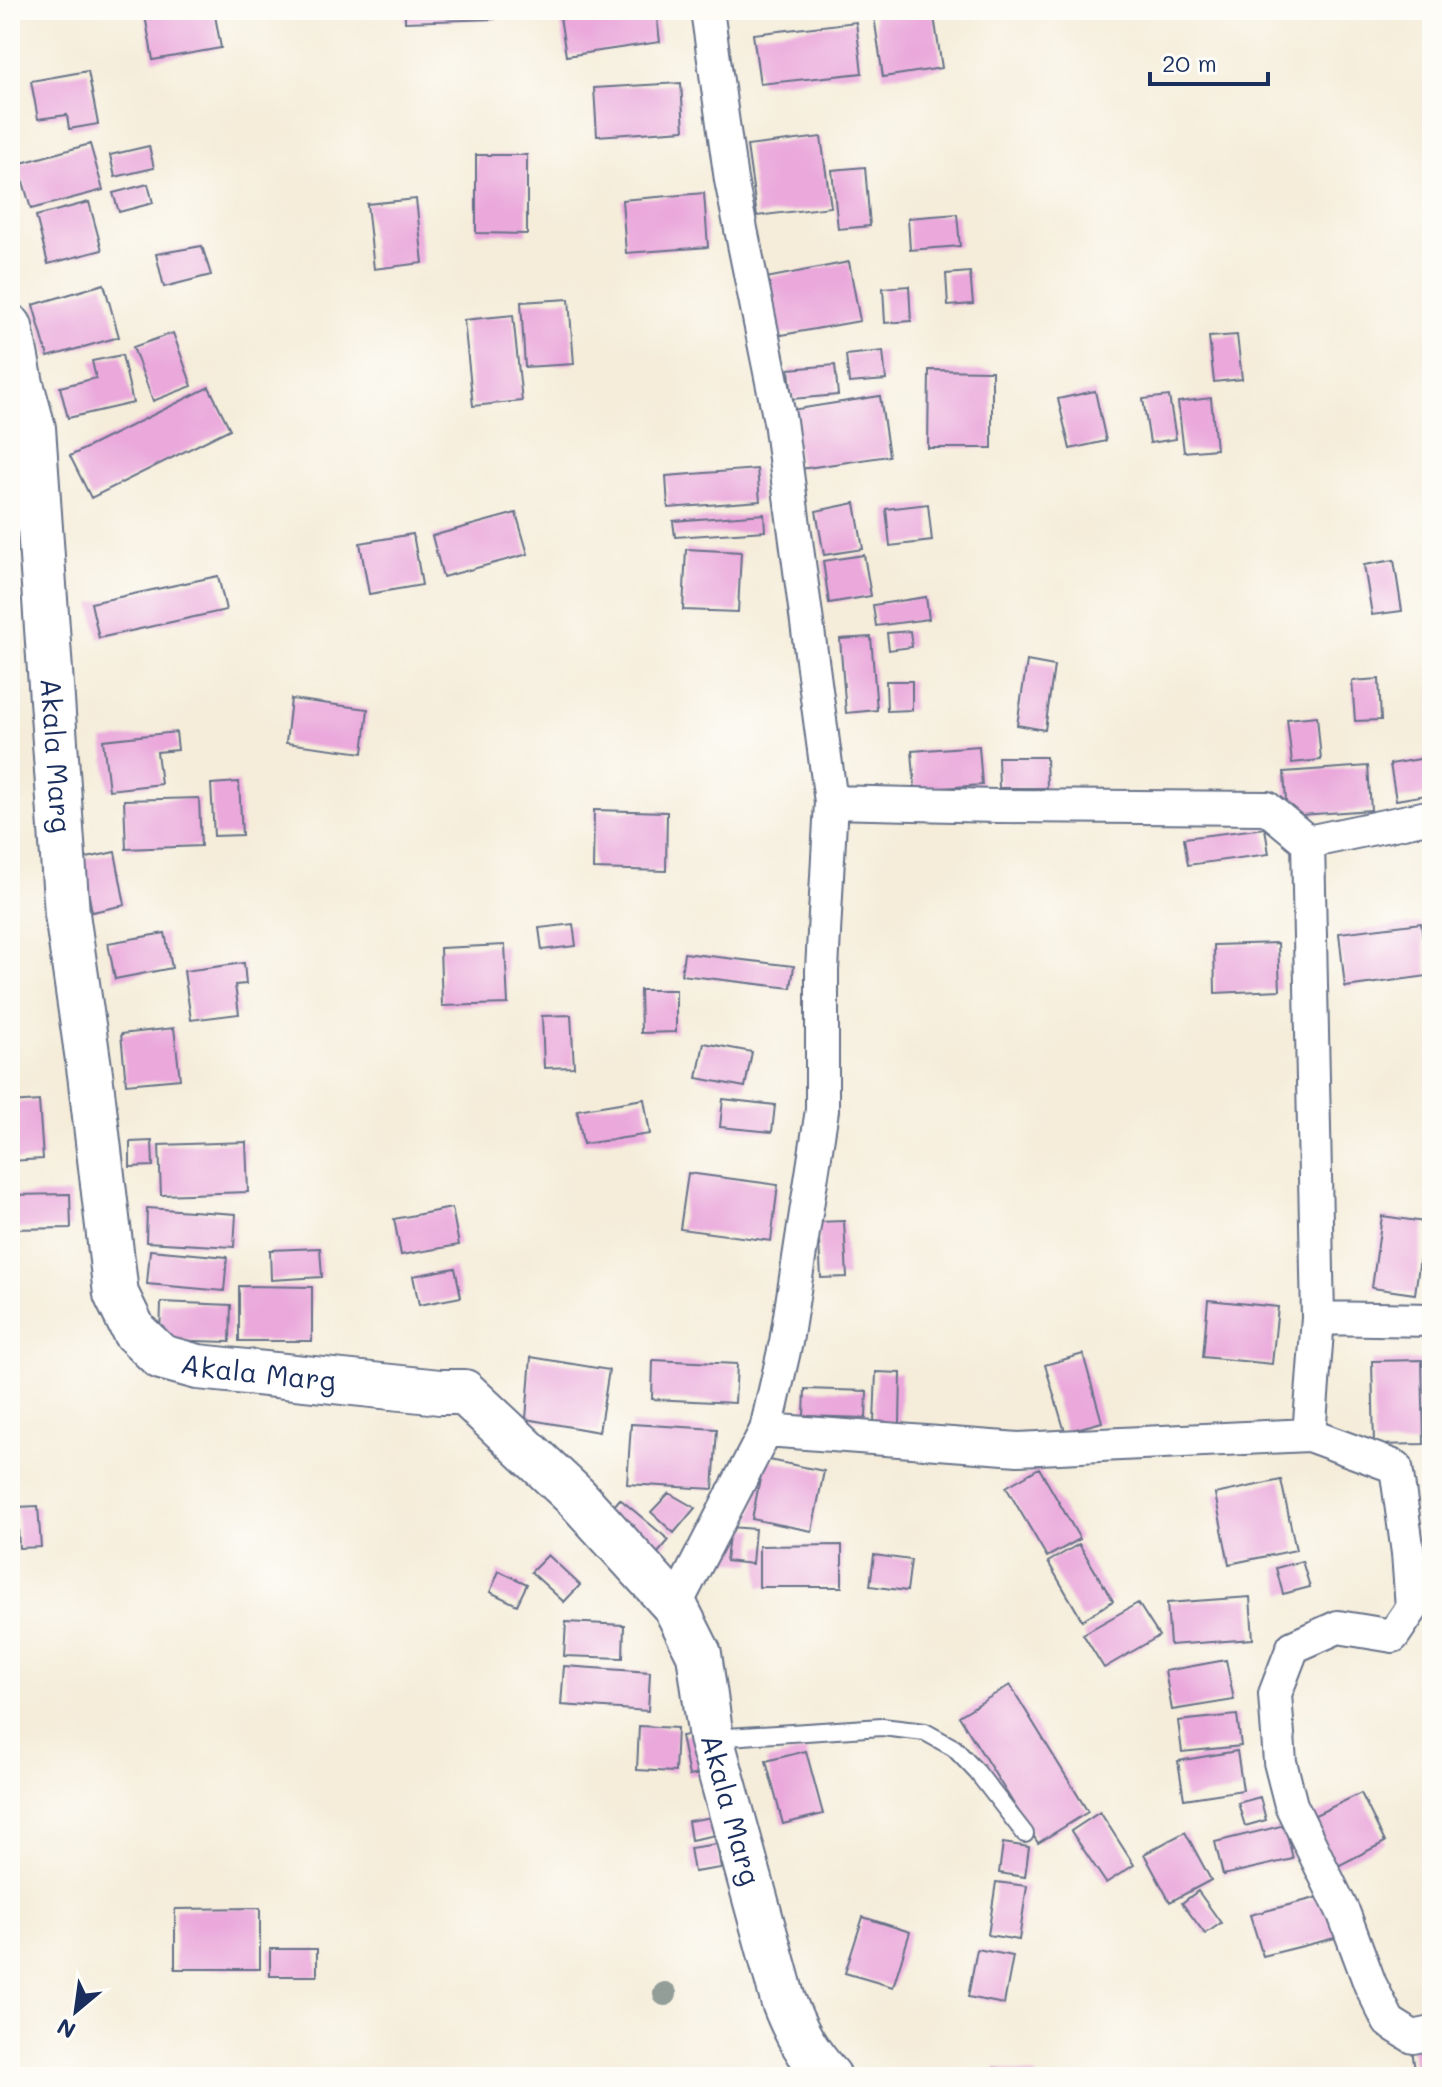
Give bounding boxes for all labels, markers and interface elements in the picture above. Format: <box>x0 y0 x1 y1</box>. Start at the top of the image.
scale bar <box>1150 36 1268 86</box>
text: 20 m <box>1162 47 1217 78</box>
street label: Akala Marg <box>34 677 80 834</box>
street label: Akala Marg <box>178 1344 338 1398</box>
street label: Akala Marg <box>694 1730 770 1889</box>
north arrow <box>36 1971 116 2051</box>
text: N <box>52 2012 80 2046</box>

